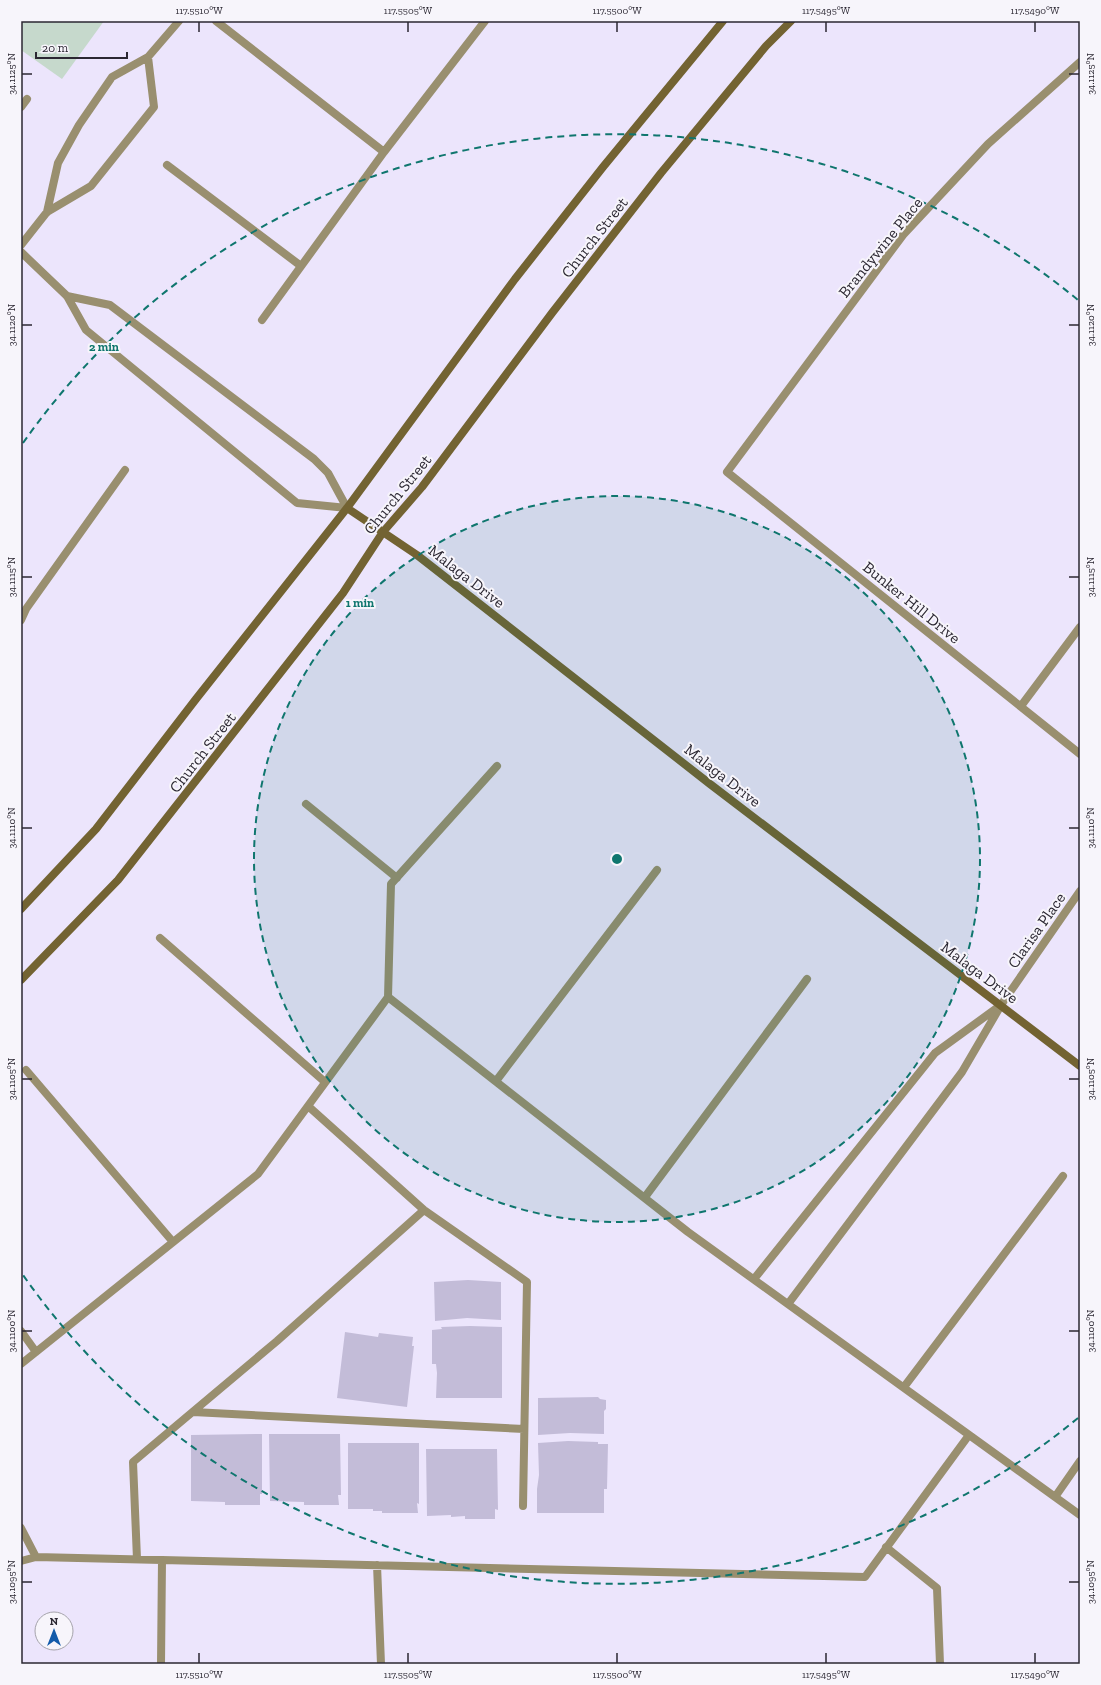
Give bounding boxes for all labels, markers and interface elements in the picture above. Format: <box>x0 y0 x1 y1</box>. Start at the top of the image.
text: 117.5510°W <box>175 5 223 17</box>
text: 117.5505°W <box>384 5 433 17</box>
text: 117.5500°W <box>593 5 642 17</box>
text: 117.5495°W <box>802 5 851 17</box>
text: 117.5490°W <box>1011 5 1060 17</box>
scale bar <box>36 34 127 60</box>
text: 20 m <box>42 41 69 55</box>
text: 34.1125°N <box>6 53 18 95</box>
text: 34.1125°N <box>1085 53 1097 95</box>
street label: Church Street <box>557 193 632 281</box>
street label: Brandywine Place <box>834 193 927 301</box>
text: 34.1120°N <box>6 303 18 346</box>
text: 34.1120°N <box>1085 303 1097 346</box>
text: 2 min <box>89 340 119 354</box>
street label: Church Street <box>359 451 435 538</box>
street label: Malaga Drive <box>425 541 509 612</box>
text: 34.1115°N <box>6 556 18 597</box>
text: 34.1115°N <box>1085 556 1097 597</box>
street label: Bunker Hill Drive <box>859 557 964 647</box>
text: 1 min <box>346 596 374 610</box>
street label: Church Street <box>165 708 240 796</box>
street label: Malaga Drive <box>681 740 765 811</box>
text: 34.1110°N <box>6 807 18 849</box>
text: 34.1110°N <box>1085 807 1097 849</box>
centre of rings <box>610 852 624 866</box>
street label: Clarisa Place <box>1003 889 1069 972</box>
street label: Malaga Drive <box>937 937 1022 1008</box>
text: 34.1105°N <box>6 1057 18 1100</box>
text: 34.1105°N <box>1085 1057 1097 1100</box>
text: 34.1100°N <box>6 1309 18 1352</box>
text: 34.1100°N <box>1085 1309 1097 1352</box>
text: 34.1095°N <box>6 1560 18 1604</box>
text: 34.1095°N <box>1085 1560 1097 1604</box>
north arrow <box>34 1611 74 1651</box>
text: N <box>50 1615 59 1628</box>
text: 117.5510°W <box>175 1669 223 1681</box>
text: 117.5505°W <box>384 1669 433 1681</box>
text: 117.5500°W <box>593 1669 642 1681</box>
text: 117.5495°W <box>802 1669 851 1681</box>
text: 117.5490°W <box>1011 1669 1060 1681</box>

